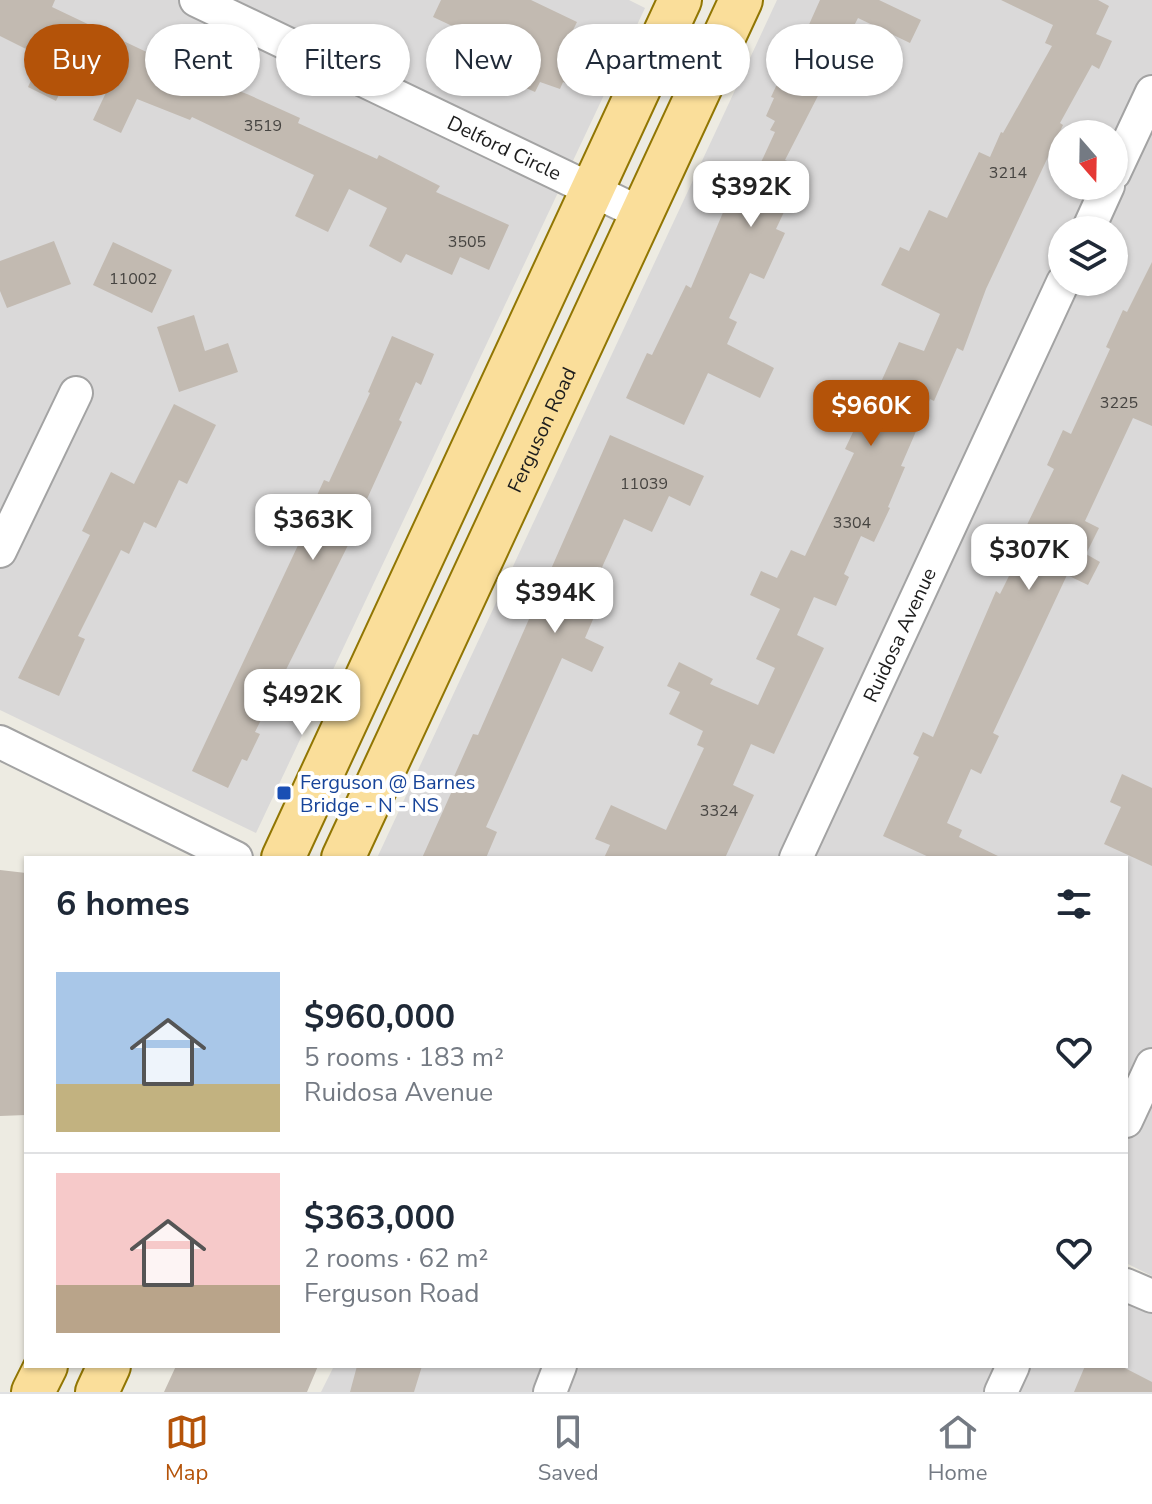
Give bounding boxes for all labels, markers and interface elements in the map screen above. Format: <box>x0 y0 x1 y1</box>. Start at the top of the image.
chip: Buy <box>24 24 129 96</box>
chip: Rent <box>145 24 260 96</box>
chip: Filters <box>276 24 410 96</box>
chip: New <box>426 24 541 96</box>
chip: Apartment <box>557 24 750 96</box>
chip: House <box>766 24 903 96</box>
street label: Delford Circle <box>443 109 566 187</box>
house number: 3519 <box>244 115 282 137</box>
north arrow <box>1048 120 1128 200</box>
map controls <box>1048 120 1128 296</box>
pin: $392K <box>695 161 807 229</box>
house number: 3214 <box>989 162 1028 184</box>
text: $392K <box>711 169 791 204</box>
button: layers <box>1048 216 1128 296</box>
house number: 3505 <box>448 231 486 253</box>
house number: 11002 <box>109 268 157 290</box>
street label: Ferguson Road <box>501 363 583 497</box>
pin: $960K <box>815 380 927 448</box>
text: $960K <box>831 388 911 423</box>
house number: 3225 <box>1100 392 1138 414</box>
house number: 11039 <box>620 473 668 495</box>
pin: $363K <box>257 494 369 562</box>
text: $363K <box>273 502 353 537</box>
house number: 3304 <box>833 512 872 534</box>
pin: $307K <box>973 524 1085 592</box>
text: $307K <box>989 532 1069 567</box>
street label: Ruidosa Avenue <box>857 563 943 707</box>
pin: $394K <box>499 567 611 635</box>
text: $394K <box>515 575 595 610</box>
pin: $492K <box>246 669 358 737</box>
text: $492K <box>262 677 342 712</box>
place label: Ferguson @ Barnes Bridge - N - NS <box>300 769 475 819</box>
marker: Ferguson @ Barnes Bridge - N - NS <box>275 784 293 802</box>
house number: 3324 <box>700 800 739 822</box>
text: 6 homes <box>56 881 190 927</box>
icon: filters <box>1052 882 1096 926</box>
text: $960,000 <box>304 994 455 1040</box>
icon: home <box>120 1004 216 1100</box>
icon: heart <box>1052 1030 1096 1074</box>
text: 5 rooms · 183 m² <box>304 1040 504 1075</box>
text: Ruidosa Avenue <box>304 1075 493 1110</box>
text: $363,000 <box>304 1195 455 1241</box>
icon: home <box>120 1205 216 1301</box>
icon: heart <box>1052 1231 1096 1275</box>
text: 2 rooms · 62 m² <box>304 1241 488 1276</box>
text: Ferguson Road <box>304 1276 479 1311</box>
tab: Map <box>165 1410 209 1488</box>
tab: Saved <box>538 1410 599 1488</box>
tab: Home <box>928 1410 987 1488</box>

